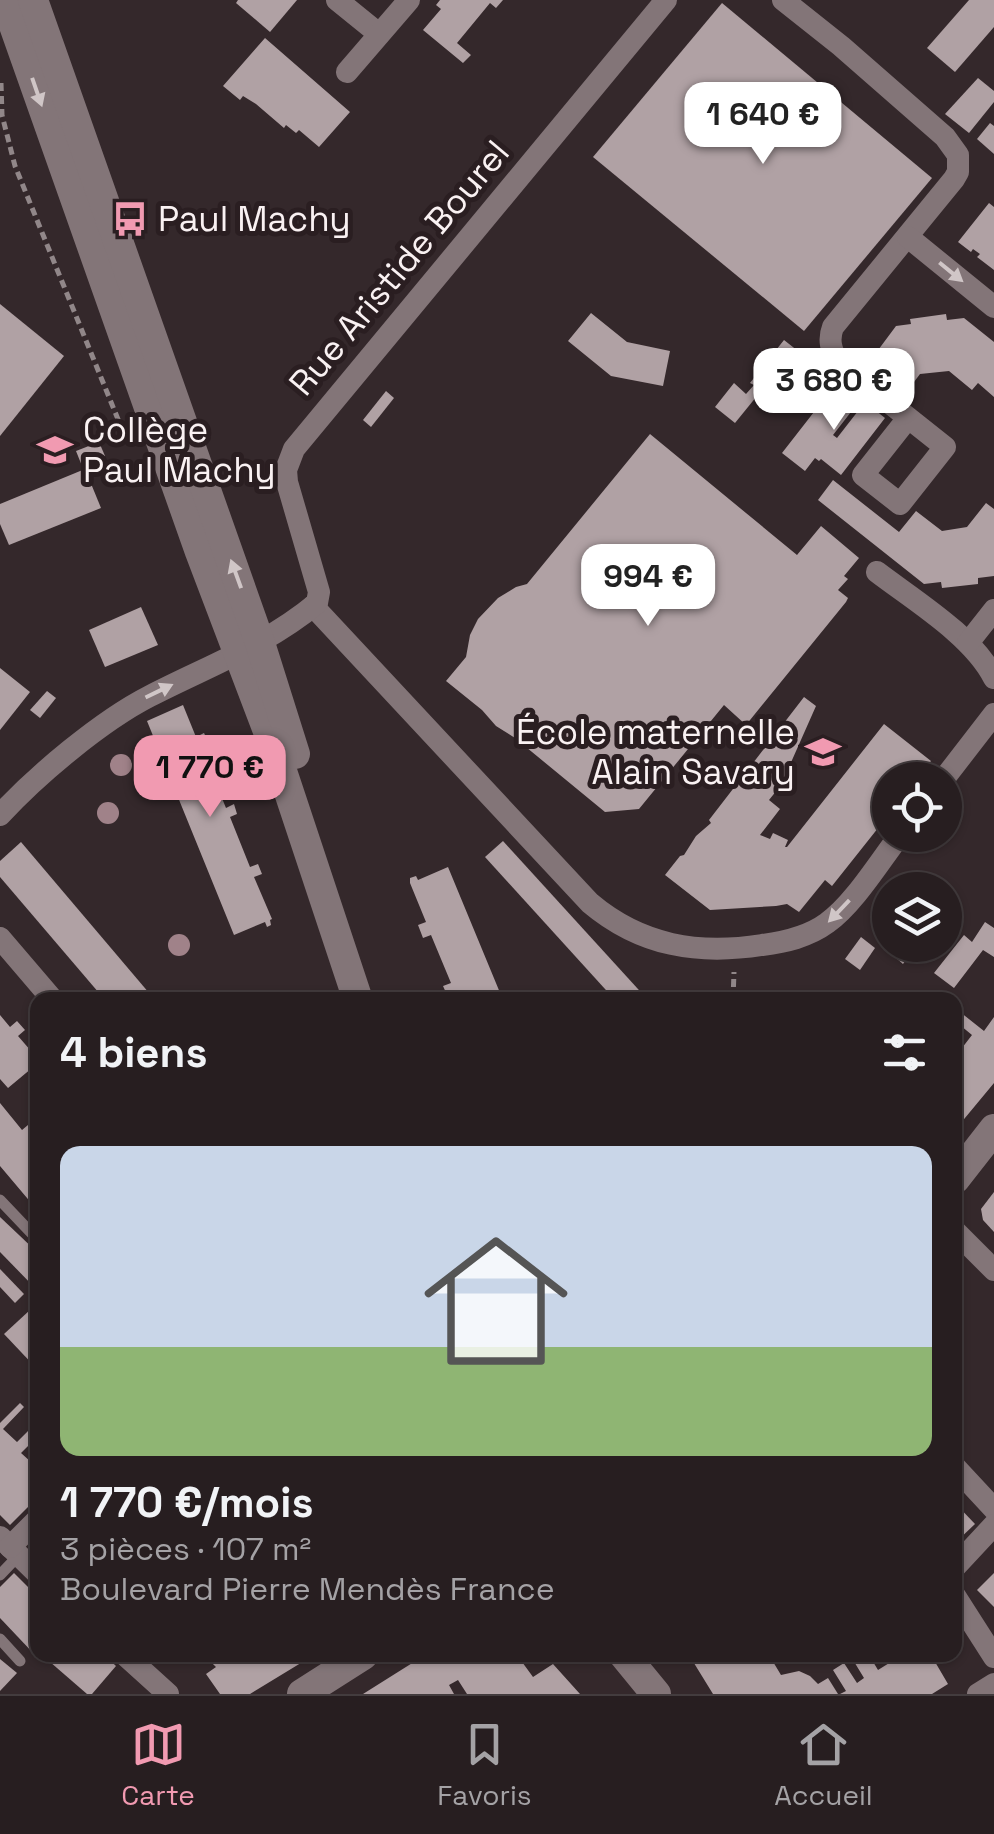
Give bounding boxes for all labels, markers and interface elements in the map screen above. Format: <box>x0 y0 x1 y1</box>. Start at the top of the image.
one-way arrow <box>31 77 46 107</box>
pin: 1 640 € <box>671 82 855 167</box>
text: 1 640 € <box>706 94 820 134</box>
street label: Rue Aristide Bourel <box>279 131 519 405</box>
place label: Paul Machy <box>158 197 351 241</box>
bus stop icon: Paul Machy <box>111 200 149 238</box>
one-way arrow <box>938 261 963 282</box>
pin: 3 680 € <box>742 348 926 433</box>
text: 3 680 € <box>775 360 893 400</box>
place label: Collège Paul Machy <box>83 408 276 492</box>
school or university icon: Collège Paul Machy <box>36 431 74 469</box>
pin: 994 € <box>578 544 718 629</box>
text: 994 € <box>603 556 693 596</box>
one-way arrow <box>227 559 242 589</box>
one-way arrow <box>145 683 174 700</box>
place label: École maternelle Alain Savary <box>516 710 795 794</box>
school or university icon: École maternelle Alain Savary <box>804 733 842 771</box>
pin: 1 770 € <box>118 735 302 820</box>
text: 1 770 € <box>156 747 264 787</box>
map controls <box>872 762 962 962</box>
button: locate <box>872 762 962 852</box>
button: layers <box>872 872 962 962</box>
one-way arrow <box>828 898 851 922</box>
icon: filters <box>877 1025 932 1080</box>
text: 4 biens <box>60 1026 207 1079</box>
icon: home <box>406 1211 586 1391</box>
text: 1 770 €/mois <box>60 1476 313 1529</box>
text: 3 pièces · 107 m² <box>60 1529 311 1569</box>
text: Boulevard Pierre Mendès France <box>60 1569 555 1609</box>
tab: Carte <box>121 1717 195 1813</box>
tab: Favoris <box>437 1717 532 1813</box>
tab: Accueil <box>774 1717 873 1813</box>

